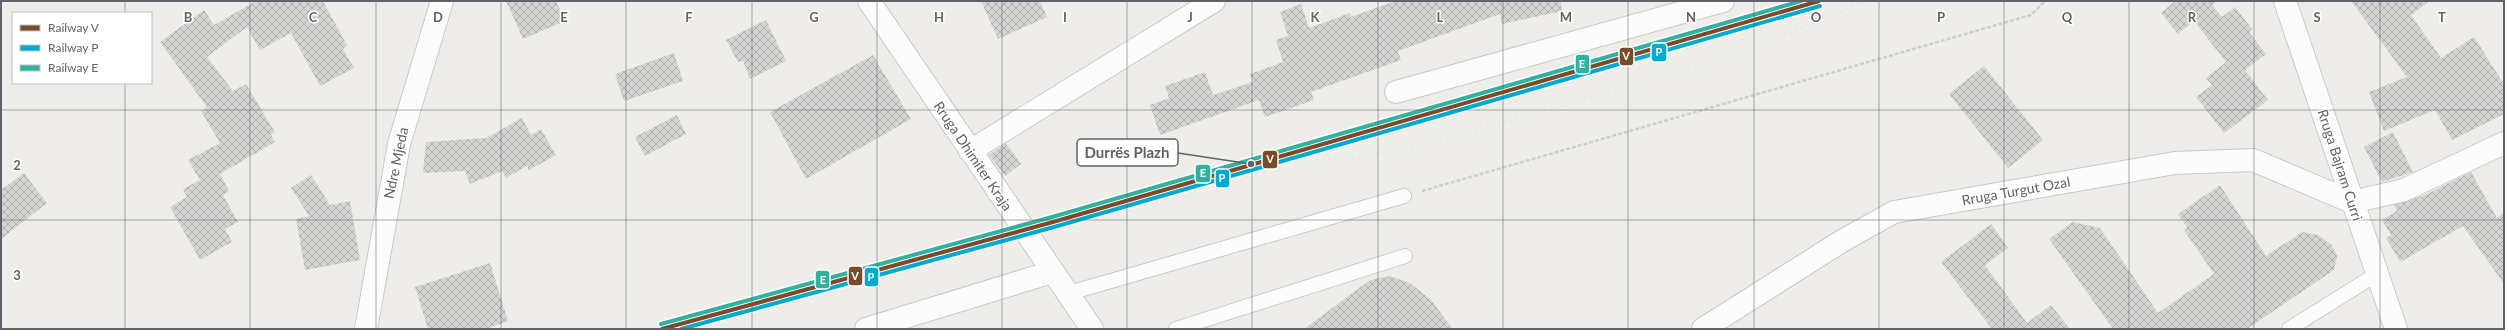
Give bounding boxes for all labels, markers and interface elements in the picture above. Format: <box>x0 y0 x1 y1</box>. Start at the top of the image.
text: B <box>184 9 193 25</box>
text: C <box>309 9 318 25</box>
text: D <box>433 9 443 25</box>
text: E <box>560 9 568 25</box>
text: F <box>685 9 693 25</box>
text: G <box>809 9 819 25</box>
text: H <box>934 9 944 25</box>
text: I <box>1063 9 1067 25</box>
text: J <box>1187 9 1193 25</box>
text: K <box>1311 9 1321 25</box>
text: L <box>1437 9 1444 25</box>
text: M <box>1560 9 1572 25</box>
text: N <box>1686 9 1696 25</box>
text: O <box>1811 9 1822 25</box>
text: P <box>1937 9 1945 25</box>
text: Q <box>2062 9 2073 25</box>
text: R <box>2188 9 2197 25</box>
text: S <box>2313 9 2321 25</box>
text: T <box>2438 9 2446 25</box>
legend <box>12 12 152 84</box>
text: Railway V <box>48 20 100 35</box>
text: Railway P <box>48 40 98 55</box>
line badge: P <box>1651 43 1667 62</box>
text: P <box>1656 45 1663 58</box>
line badge: V <box>1619 47 1634 66</box>
text: V <box>1621 49 1630 62</box>
line badge: E <box>1575 54 1590 74</box>
text: E <box>1579 57 1585 70</box>
text: Railway E <box>48 60 98 75</box>
street label: Rruga Dhimiter Kraja <box>931 98 1016 214</box>
street label: Rruga Bajram Curri <box>2314 107 2367 223</box>
street label: Ndre Mjeda <box>380 126 411 200</box>
callout: Durrës Plazh <box>1077 139 1178 166</box>
text: Durrës Plazh <box>1085 143 1169 161</box>
line badge: V <box>1262 150 1278 169</box>
text: V <box>1265 152 1274 165</box>
text: 2 <box>13 157 21 173</box>
line badge: E <box>1195 164 1211 183</box>
text: E <box>1200 166 1206 179</box>
line badge: P <box>1215 169 1230 188</box>
text: P <box>1219 171 1226 184</box>
street label: Rruga Turgut Ozal <box>1960 173 2071 208</box>
line badge: V <box>848 266 863 286</box>
text: 3 <box>13 267 21 283</box>
line badge: P <box>864 267 879 287</box>
text: V <box>850 269 859 282</box>
line badge: E <box>815 270 830 289</box>
text: P <box>868 270 875 283</box>
text: E <box>820 273 826 286</box>

